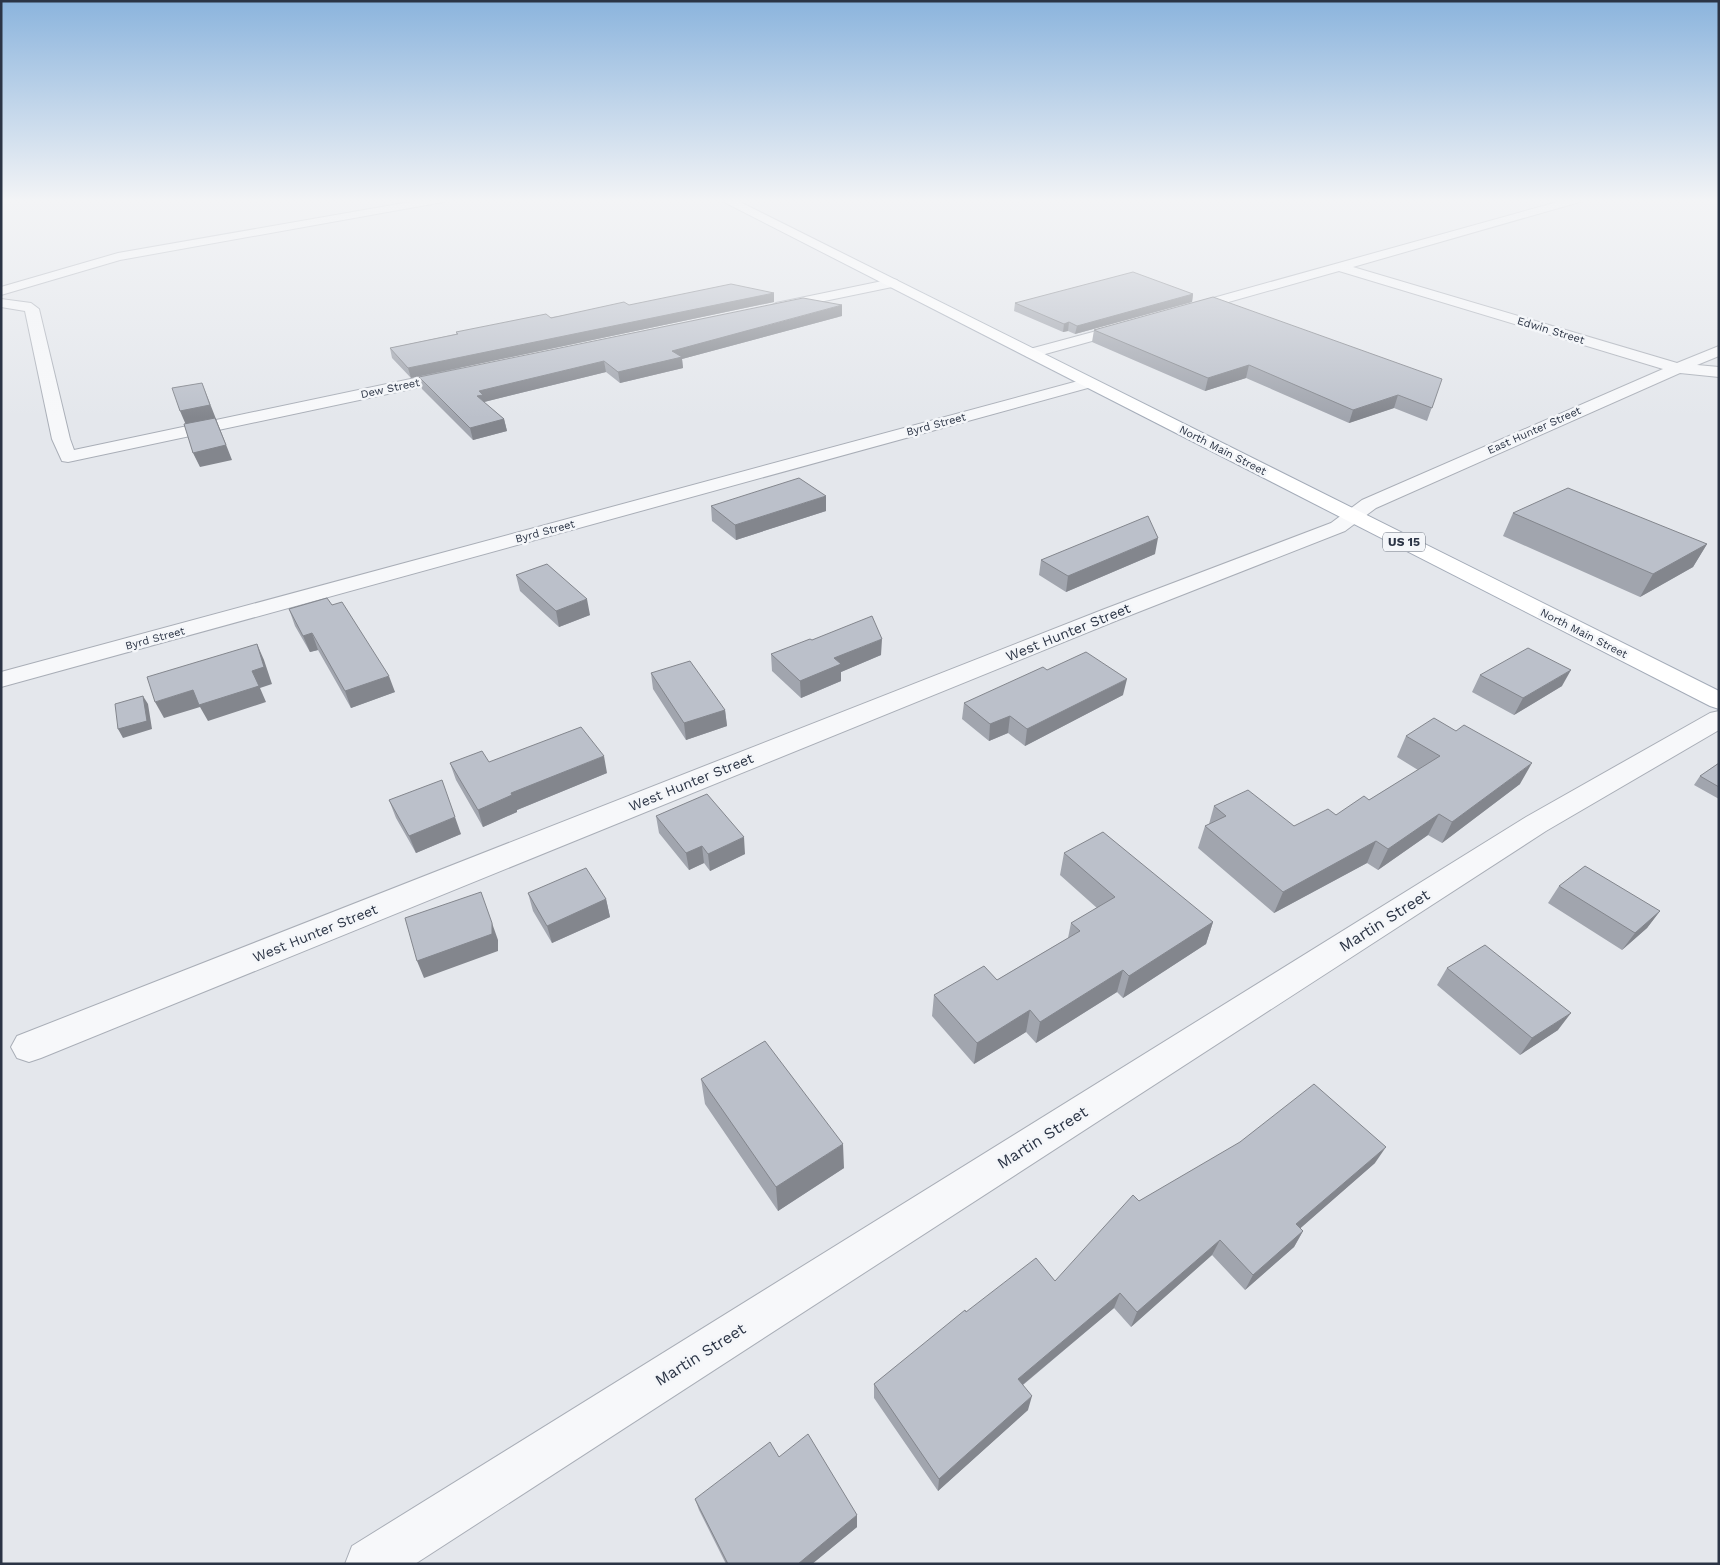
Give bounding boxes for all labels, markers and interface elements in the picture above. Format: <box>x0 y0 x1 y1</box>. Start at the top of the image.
street label: Edwin Street <box>1516 314 1586 347</box>
street label: Dew Street <box>359 376 421 401</box>
street label: East Hunter Street <box>1485 404 1583 457</box>
street label: Byrd Street <box>905 410 968 439</box>
street label: North Main Street <box>1177 423 1269 478</box>
street label: Byrd Street <box>514 517 577 546</box>
road number: US 15 <box>1383 532 1425 552</box>
street label: West Hunter Street <box>1003 600 1133 664</box>
street label: North Main Street <box>1538 606 1630 661</box>
street label: Byrd Street <box>124 624 187 653</box>
street label: West Hunter Street <box>626 750 756 814</box>
street label: Martin Street <box>1335 885 1433 956</box>
street label: West Hunter Street <box>250 901 380 965</box>
street label: Martin Street <box>993 1102 1091 1173</box>
street label: Martin Street <box>651 1319 749 1390</box>

